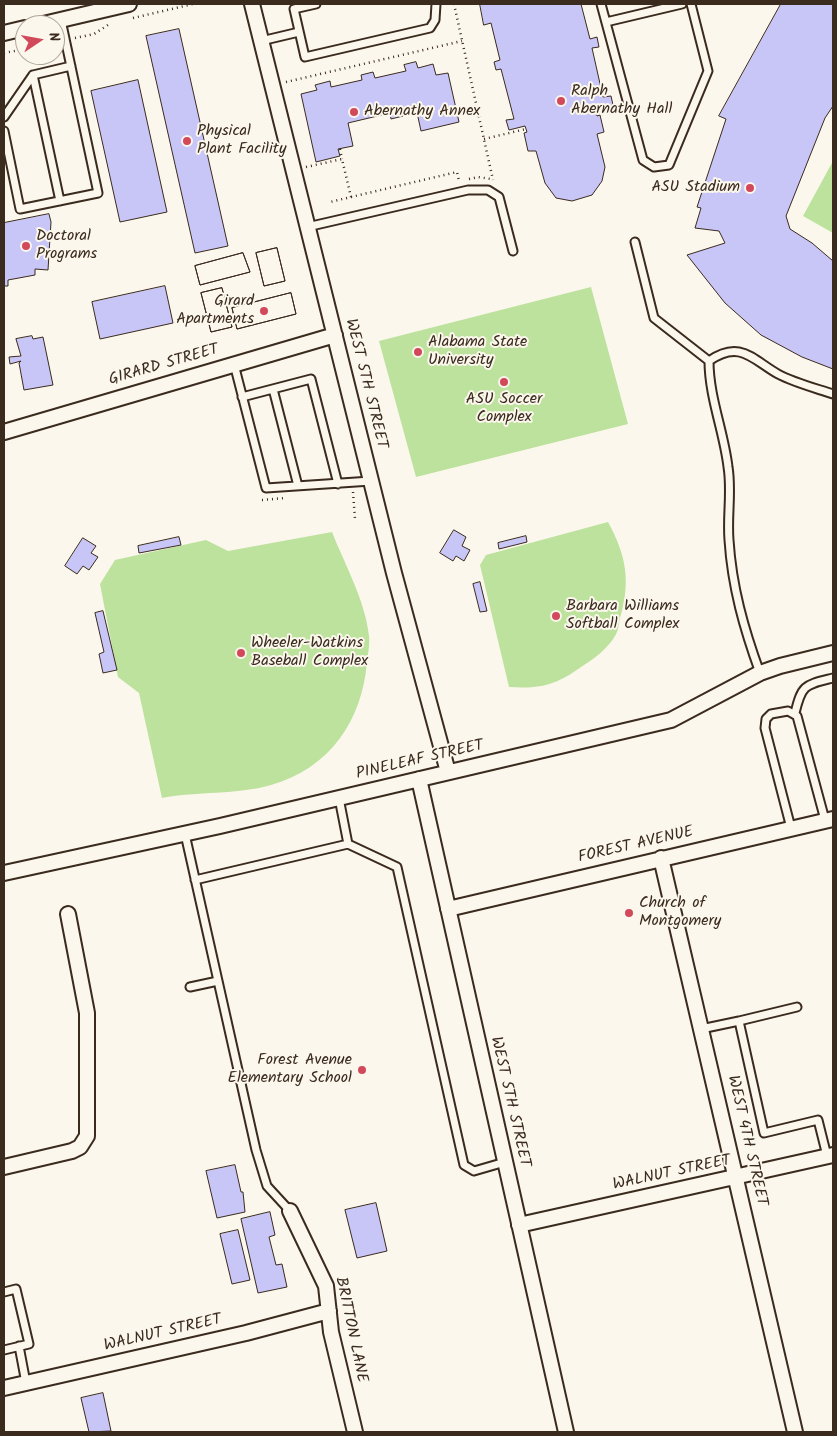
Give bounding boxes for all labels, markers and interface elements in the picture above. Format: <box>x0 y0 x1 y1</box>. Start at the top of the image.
north arrow <box>15 15 65 65</box>
text: N <box>42 30 65 44</box>
place label: Ralph Abernathy Hall <box>571 82 672 120</box>
marker: Ralph Abernathy Hall <box>555 95 567 107</box>
place label: Abernathy Annex <box>364 102 480 122</box>
marker: Abernathy Annex <box>348 106 360 118</box>
place label: Physical Plant Facility <box>197 122 286 160</box>
marker: Physical Plant Facility <box>181 135 193 147</box>
place label: ASU Stadium <box>651 178 740 198</box>
marker: ASU Stadium <box>744 182 756 194</box>
place label: Doctoral Programs <box>36 227 97 265</box>
marker: Doctoral Programs <box>20 240 32 252</box>
place label: Girard Apartments <box>176 292 254 330</box>
marker: Girard Apartments <box>258 305 270 317</box>
street label: WEST 5TH STREET <box>340 317 390 451</box>
place label: Alabama State University <box>428 333 527 371</box>
street label: GIRARD STREET <box>107 341 221 391</box>
marker: Alabama State University <box>412 346 424 358</box>
marker: ASU Soccer Complex <box>498 376 510 388</box>
place label: ASU Soccer Complex <box>466 390 542 428</box>
place label: Barbara Williams Softball Complex <box>566 597 679 635</box>
marker: Barbara Williams Softball Complex <box>550 610 562 622</box>
place label: Wheeler-Watkins Baseball Complex <box>251 634 368 672</box>
marker: Wheeler-Watkins Baseball Complex <box>235 647 247 659</box>
street label: PINELEAF STREET <box>354 737 486 785</box>
street label: FOREST AVENUE <box>576 823 696 869</box>
place label: Church of Montgomery <box>639 894 721 932</box>
marker: Church of Montgomery <box>623 907 635 919</box>
street label: WEST 5TH STREET <box>485 1035 533 1169</box>
place label: Forest Avenue Elementary School <box>228 1051 352 1089</box>
marker: Forest Avenue Elementary School <box>356 1064 368 1076</box>
street label: WEST 4TH STREET <box>722 1074 770 1208</box>
street label: WALNUT STREET <box>611 1152 733 1196</box>
street label: BRITTON LANE <box>329 1276 371 1384</box>
street label: WALNUT STREET <box>102 1311 224 1357</box>

